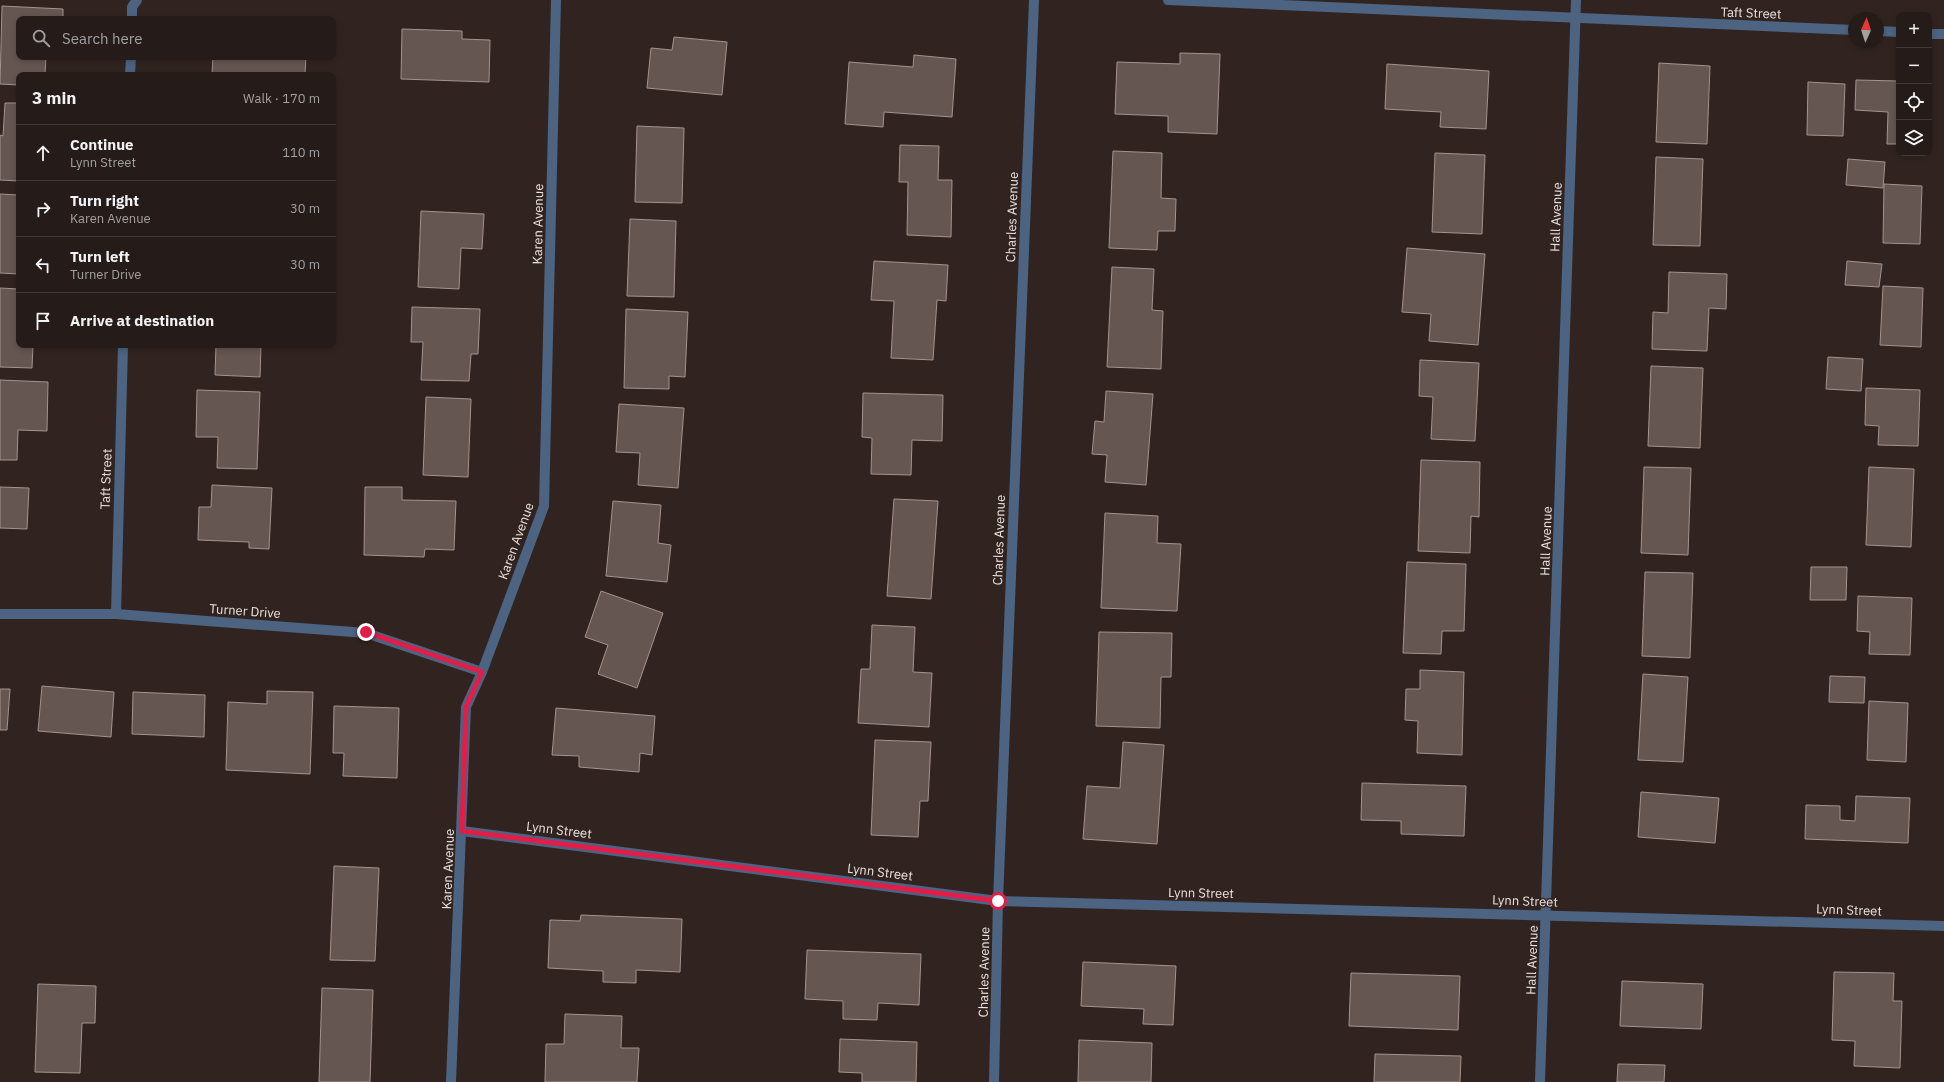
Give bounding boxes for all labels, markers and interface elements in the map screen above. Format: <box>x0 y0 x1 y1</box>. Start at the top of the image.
street label: Taft Street <box>1720 3 1782 23</box>
north arrow <box>1848 12 1884 48</box>
map controls <box>1896 12 1932 156</box>
button: + <box>1896 12 1932 48</box>
search box <box>16 16 336 60</box>
icon: search <box>30 27 52 49</box>
text: Search here <box>62 29 142 48</box>
button: − <box>1896 48 1932 84</box>
button: locate <box>1896 84 1932 120</box>
text: 3 min <box>32 87 76 109</box>
text: Walk · 170 m <box>243 90 320 107</box>
button: layers <box>1896 120 1932 156</box>
text: Continue <box>70 135 134 154</box>
icon: ahead <box>32 142 54 164</box>
text: 110 m <box>282 144 320 161</box>
text: Lynn Street <box>70 154 136 171</box>
street label: Charles Avenue <box>1002 171 1022 263</box>
street label: Hall Avenue <box>1546 182 1566 252</box>
street label: Karen Avenue <box>529 184 547 264</box>
text: Turn right <box>70 191 139 210</box>
icon: right <box>32 198 54 220</box>
text: 30 m <box>290 200 320 217</box>
text: Karen Avenue <box>70 210 151 227</box>
text: Turn left <box>70 247 130 266</box>
icon: left <box>32 254 54 276</box>
text: 30 m <box>290 256 320 273</box>
text: Turner Drive <box>70 266 141 283</box>
icon: arrive <box>32 310 54 332</box>
text: Arrive at destination <box>70 311 214 330</box>
street label: Taft Street <box>96 448 116 510</box>
street label: Charles Avenue <box>989 494 1009 586</box>
street label: Karen Avenue <box>494 500 538 582</box>
street label: Hall Avenue <box>1536 506 1556 576</box>
street label: Turner Drive <box>209 600 281 622</box>
route end <box>357 623 375 641</box>
street label: Lynn Street <box>525 818 593 842</box>
street label: Karen Avenue <box>438 828 458 910</box>
street label: Lynn Street <box>846 860 914 884</box>
street label: Lynn Street <box>1168 884 1234 902</box>
street label: Lynn Street <box>1492 891 1558 911</box>
route start <box>989 892 1007 910</box>
street label: Lynn Street <box>1816 900 1882 920</box>
street label: Hall Avenue <box>1522 925 1542 995</box>
street label: Charles Avenue <box>975 927 993 1017</box>

